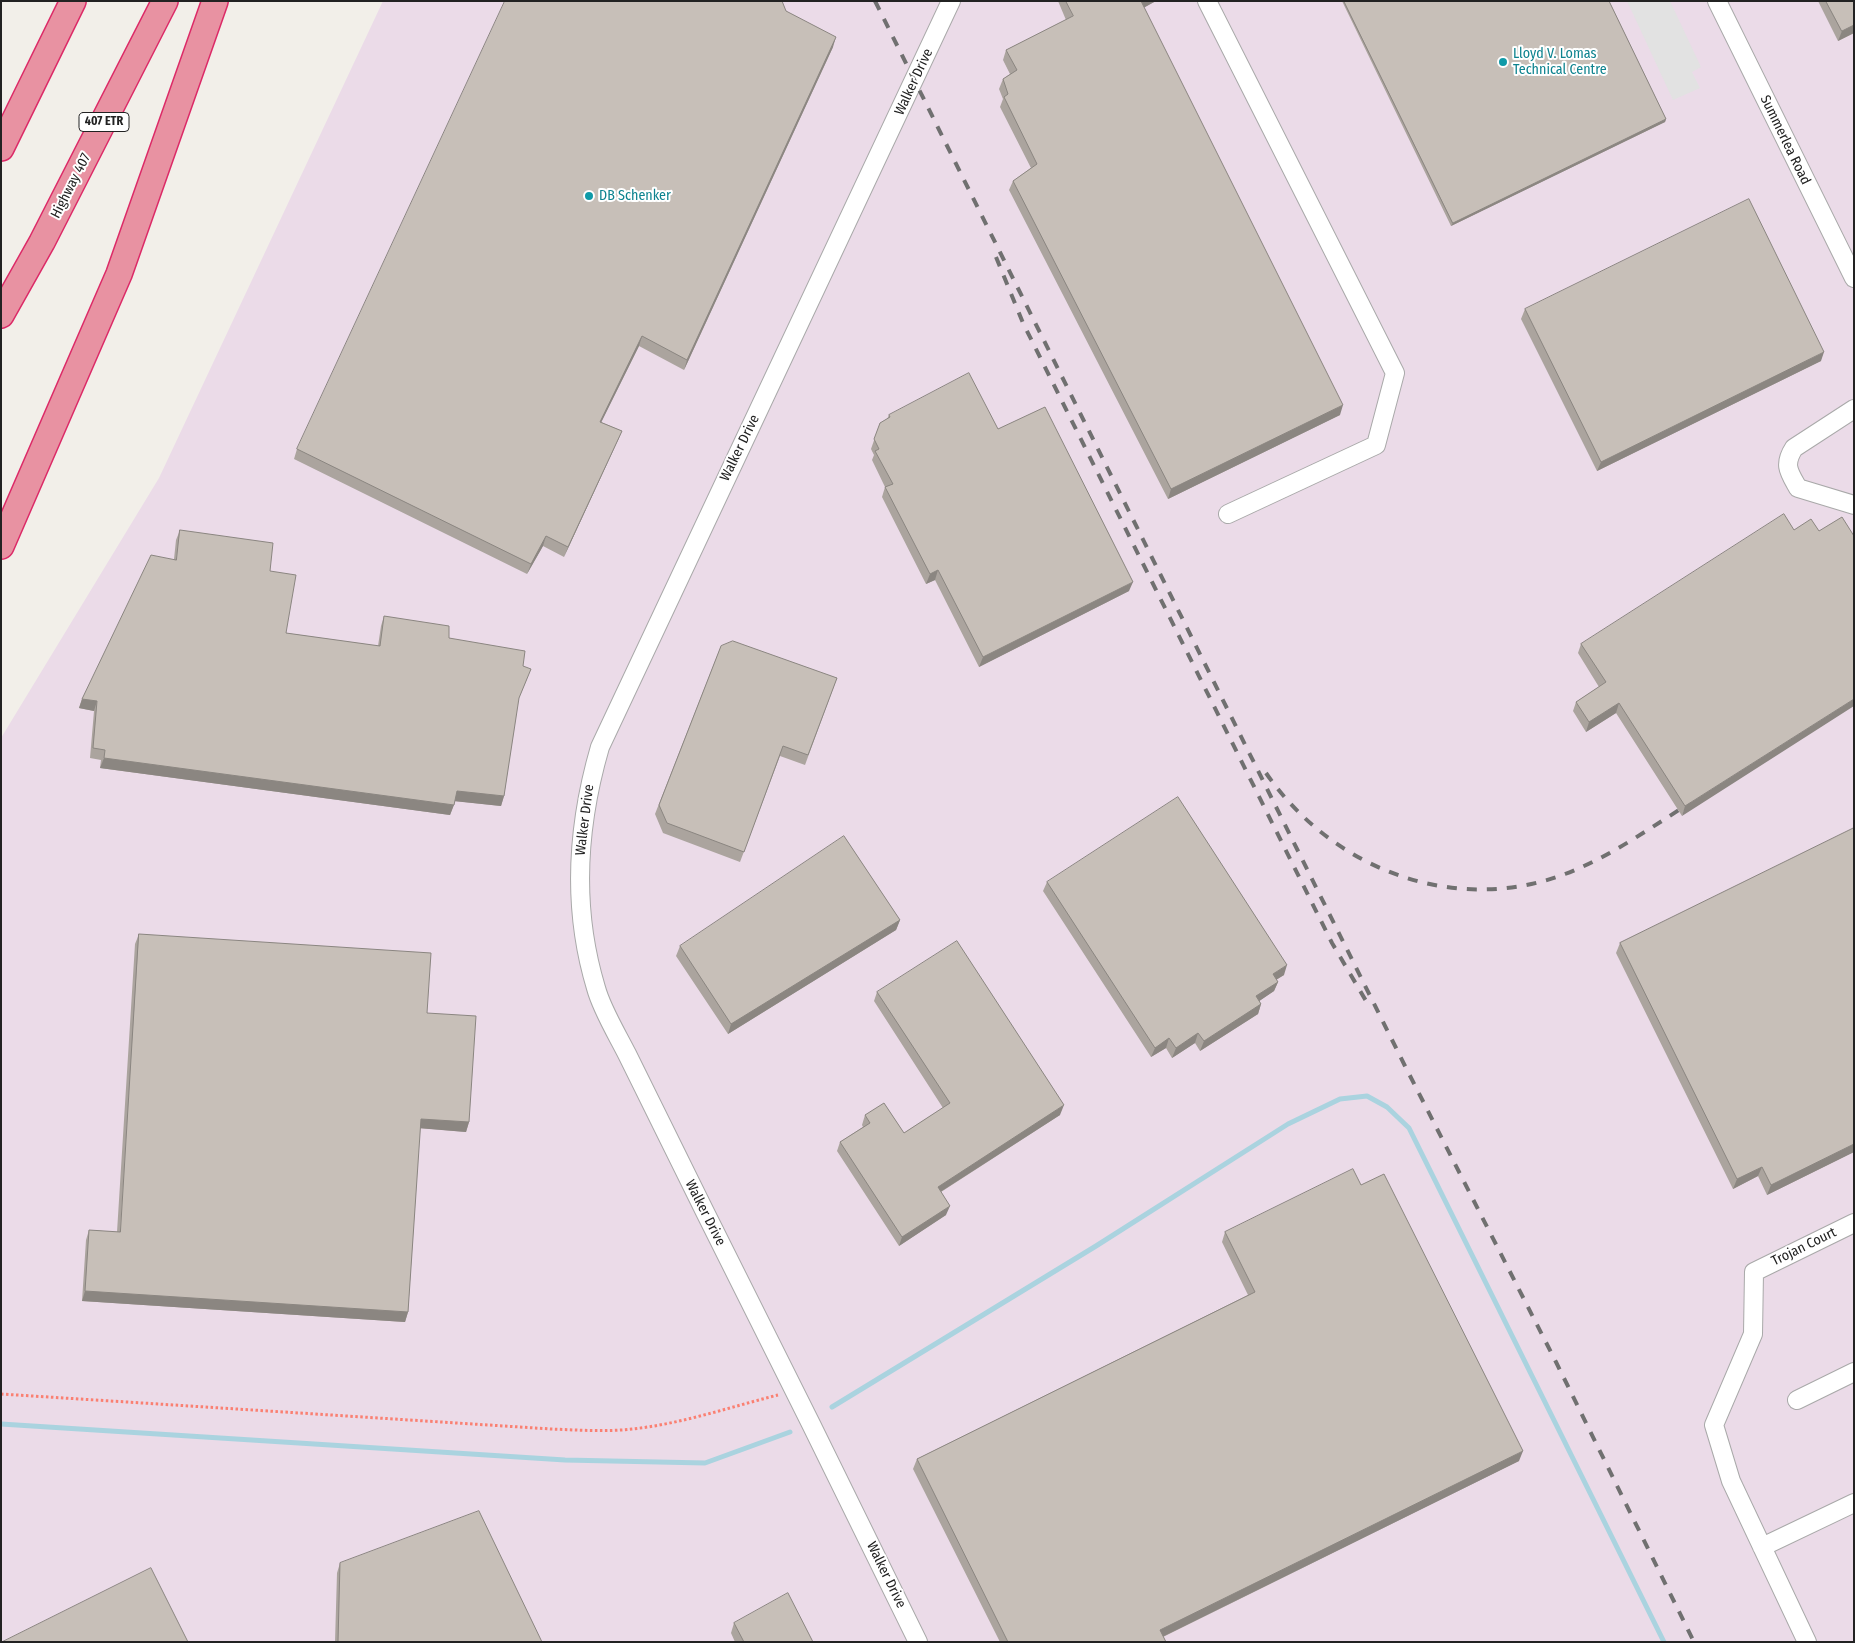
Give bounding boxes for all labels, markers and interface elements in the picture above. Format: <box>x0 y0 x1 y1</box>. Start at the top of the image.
street label: Walker Drive <box>891 46 937 118</box>
place label: Lloyd V. Lomas Technical Centre <box>1513 46 1607 78</box>
marker: Lloyd V. Lomas Technical Centre <box>1497 56 1509 68</box>
street label: Summerlea Road <box>1756 93 1814 187</box>
road number: 407 ETR <box>79 112 129 132</box>
street label: Highway 407 <box>47 151 95 221</box>
place label: DB Schenker <box>599 188 671 204</box>
marker: DB Schenker <box>583 190 595 202</box>
street label: Walker Drive <box>717 412 763 484</box>
street label: Walker Drive <box>572 783 598 857</box>
street label: Walker Drive <box>681 1177 729 1249</box>
street label: Trojan Court <box>1769 1224 1839 1270</box>
street label: Walker Drive <box>863 1539 909 1611</box>

